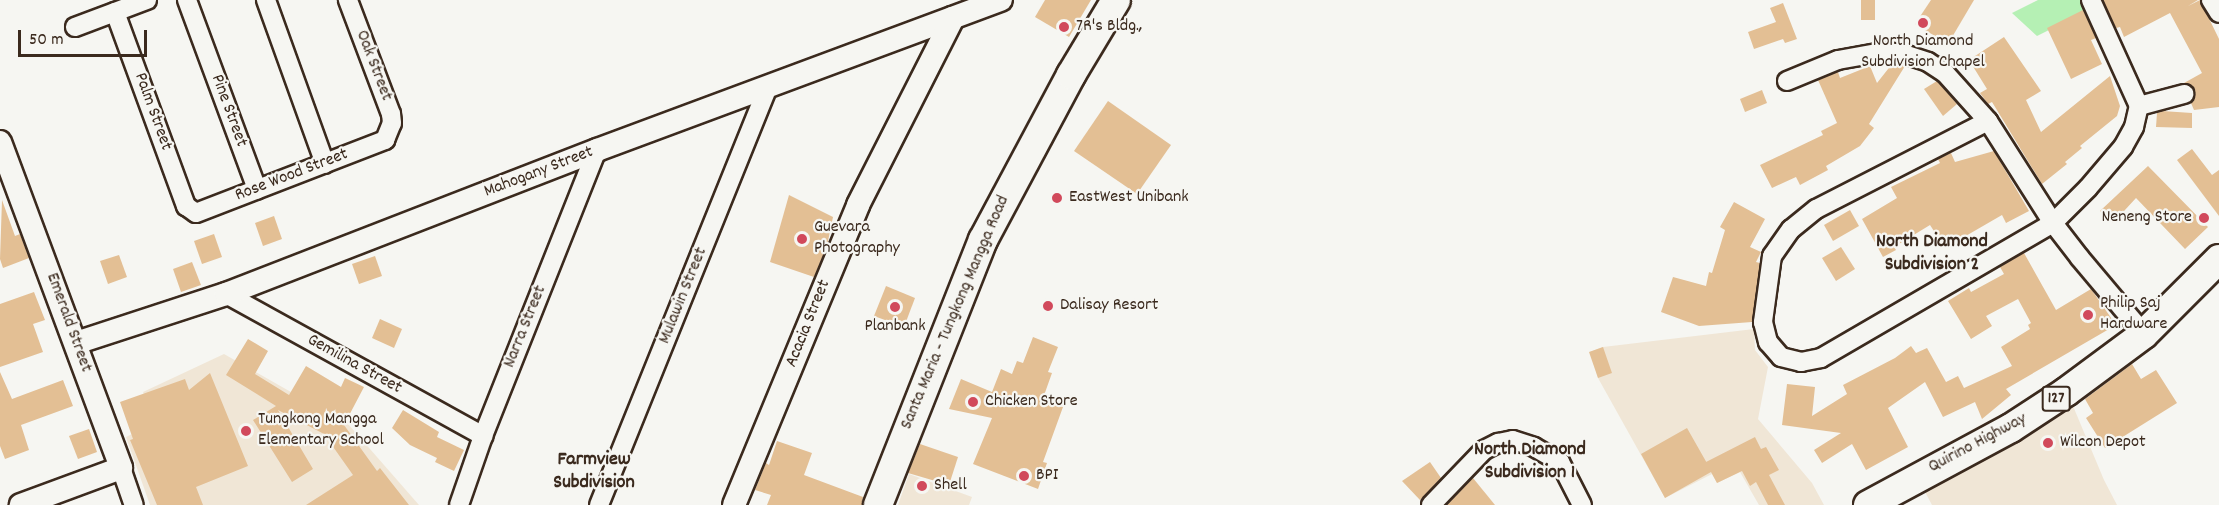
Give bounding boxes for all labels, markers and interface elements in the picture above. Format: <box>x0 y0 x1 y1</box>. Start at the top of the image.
place label: 7R's Bldg., <box>1076 16 1142 38</box>
marker: North Diamond Subdivision Chapel <box>1916 16 1930 30</box>
scale bar <box>21 18 150 56</box>
marker: 7R's Bldg., <box>1057 20 1071 34</box>
text: 50 m <box>29 28 64 53</box>
street label: Oak Street <box>350 28 396 104</box>
place label: North Diamond Subdivision Chapel <box>1861 32 1985 74</box>
street label: Palm Street <box>128 70 176 154</box>
street label: Pine Street <box>205 72 251 150</box>
street label: Mahogany Street <box>481 142 597 204</box>
street label: Rose Wood Street <box>233 145 351 207</box>
place label: EastWest Unibank <box>1069 187 1189 209</box>
marker: EastWest Unibank <box>1050 191 1064 205</box>
street label: Santa Maria - Tungkong Mangga Road <box>897 193 1015 433</box>
place label: Neneng Store <box>2101 207 2192 229</box>
marker: Neneng Store <box>2197 211 2211 225</box>
place label: Guevara Photography <box>814 218 900 260</box>
district label: North Diamond Subdivision 2 <box>1876 231 1988 278</box>
marker: Guevara Photography <box>795 232 809 246</box>
street label: Mulawin Street <box>655 245 713 347</box>
street label: Emerald Street <box>40 270 96 376</box>
street label: Acacia Street <box>782 277 836 371</box>
street label: Narra Street <box>500 283 552 371</box>
place label: Philip Saj Hardware <box>2100 294 2167 336</box>
place label: Dalisay Resort <box>1060 295 1158 317</box>
marker: Dalisay Resort <box>1041 299 1055 313</box>
marker: Planbank <box>888 300 902 314</box>
marker: Philip Saj Hardware <box>2081 308 2095 322</box>
place label: Planbank <box>864 316 926 338</box>
street label: Gemilina Street <box>303 330 405 400</box>
road number: 127 <box>2041 386 2071 412</box>
place label: Chicken Store <box>985 391 1078 413</box>
marker: Chicken Store <box>966 395 980 409</box>
street label: Quirino Highway <box>1925 409 2031 479</box>
place label: Tungkong Mangga Elementary School <box>258 410 384 452</box>
marker: Tungkong Mangga Elementary School <box>239 424 253 438</box>
place label: Wilcon Depot <box>2060 432 2146 454</box>
marker: Wilcon Depot <box>2041 436 2055 450</box>
district label: North Diamond Subdivision 1 <box>1474 439 1586 486</box>
district label: Farmview Subdivision <box>553 448 635 495</box>
place label: BPI <box>1036 465 1058 487</box>
marker: BPI <box>1017 469 1031 483</box>
place label: Shell <box>934 475 967 497</box>
marker: Shell <box>915 479 929 493</box>

